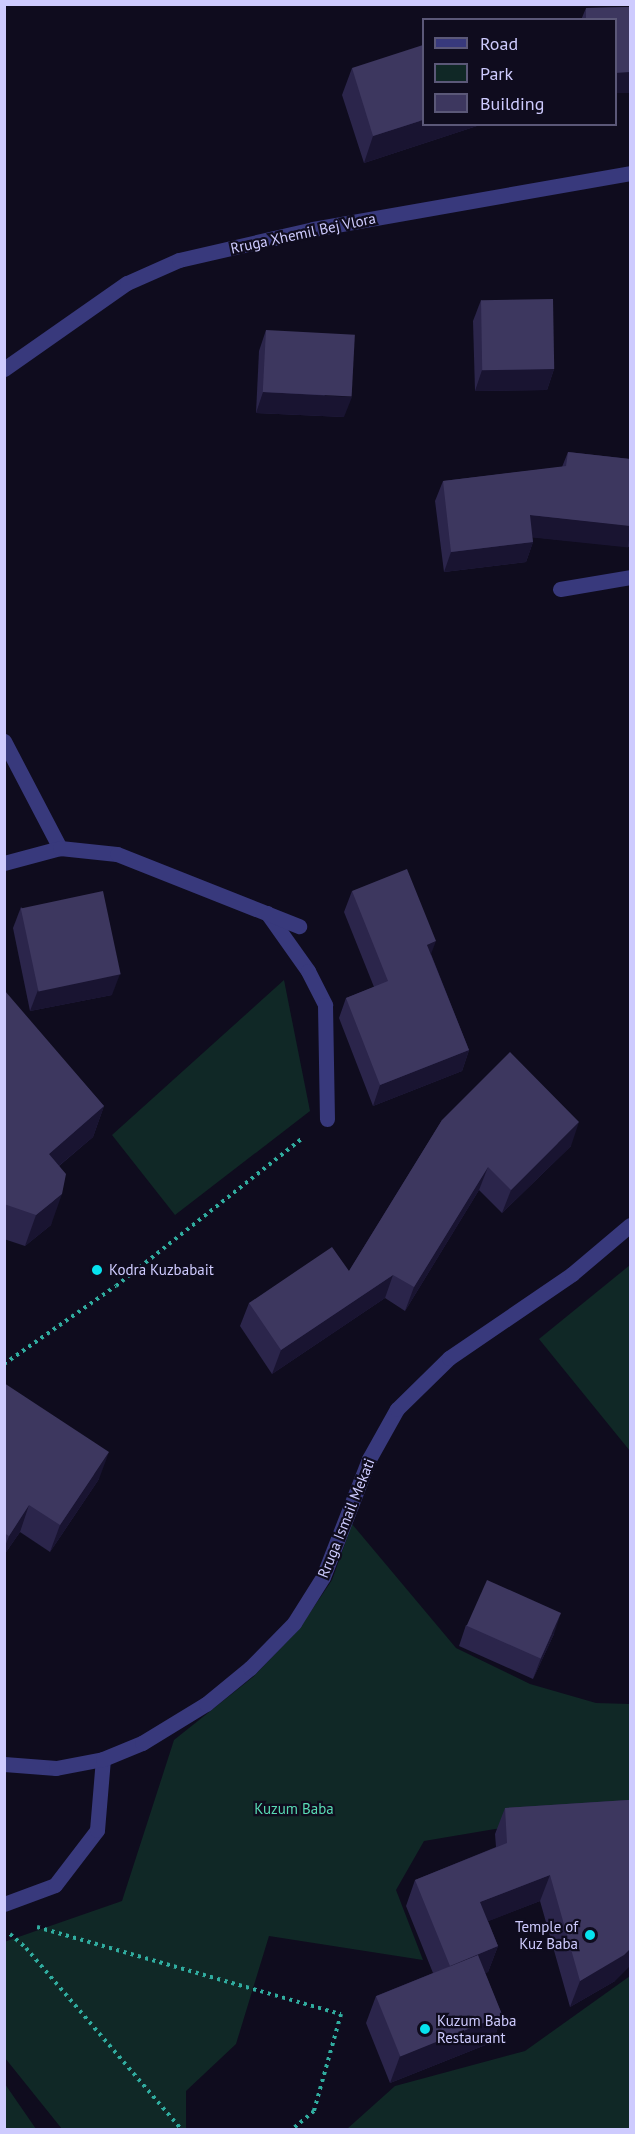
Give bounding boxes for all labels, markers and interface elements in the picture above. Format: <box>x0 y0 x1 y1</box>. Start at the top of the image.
legend <box>422 18 617 126</box>
text: Road <box>480 32 518 55</box>
text: Park <box>480 62 513 85</box>
text: Building <box>480 92 544 115</box>
street label: Rruga Xhemil Bej Vlora <box>228 209 378 257</box>
place label: Kodra Kuzbabait <box>109 1261 214 1279</box>
marker: Kodra Kuzbabait <box>90 1263 104 1277</box>
street label: Rruga Ismail Mekati <box>314 1456 378 1580</box>
park label: Kuzum Baba <box>254 1800 334 1818</box>
place label: Temple of Kuz Baba <box>515 1917 578 1952</box>
marker: Temple of Kuz Baba <box>583 1928 597 1942</box>
place label: Kuzum Baba Restaurant <box>437 2011 517 2046</box>
marker: Kuzum Baba Restaurant <box>418 2022 432 2036</box>

